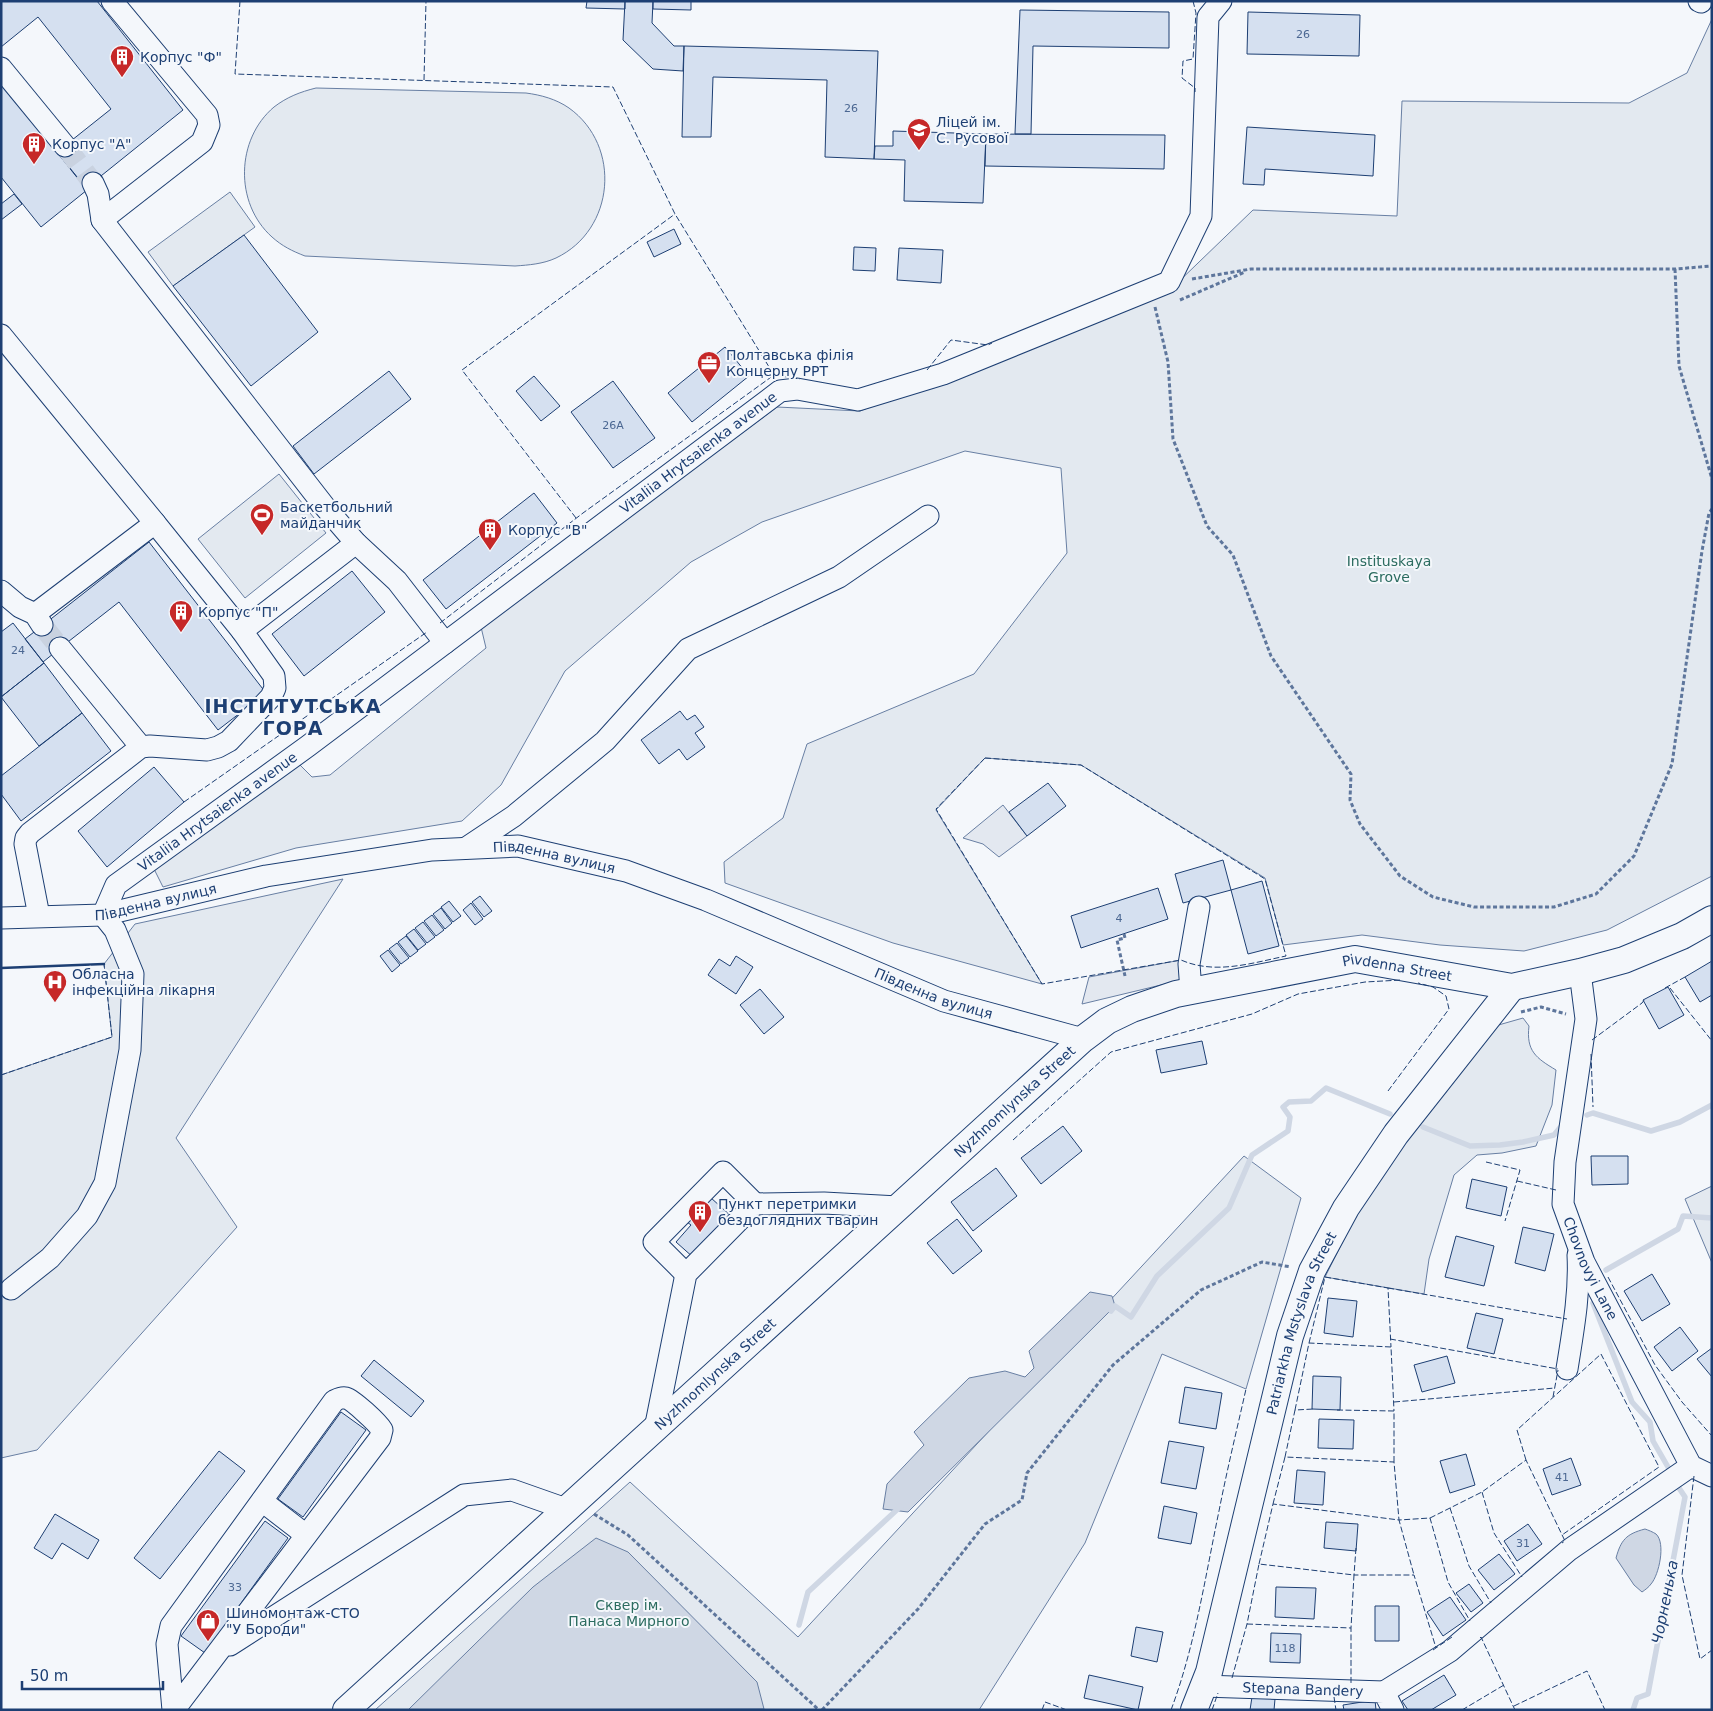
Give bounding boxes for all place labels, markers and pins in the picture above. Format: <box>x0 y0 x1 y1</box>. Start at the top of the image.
building icon: Корпус "Ф" <box>109 44 135 78</box>
place label: Корпус "Ф" <box>140 49 222 65</box>
place label: Ліцей ім. С. Русової <box>936 114 1008 146</box>
school or university icon: Ліцей ім. С. Русової <box>906 117 932 151</box>
building icon: Корпус "А" <box>21 131 47 165</box>
place label: Корпус "А" <box>52 136 131 152</box>
place label: Полтавська філія Концерну РРТ <box>726 347 854 379</box>
office icon: Полтавська філія Концерну РРТ <box>696 350 722 384</box>
place label: Баскетбольний майданчик <box>280 499 393 531</box>
sports icon: Баскетбольний майданчик <box>249 502 275 536</box>
building icon: Корпус "В" <box>477 517 503 551</box>
place label: Корпус "В" <box>508 522 587 538</box>
building icon: Корпус "П" <box>168 599 194 633</box>
place label: Корпус "П" <box>198 604 278 620</box>
place label: Обласна інфекційна лікарня <box>72 966 215 998</box>
hospital icon: Обласна інфекційна лікарня <box>42 969 68 1003</box>
place label: Пункт перетримки бездоглядних тварин <box>718 1196 878 1228</box>
building icon: Пункт перетримки бездоглядних тварин <box>687 1199 713 1233</box>
place label: Шиномонтаж-СТО "У Бороди" <box>226 1605 360 1637</box>
shop icon: Шиномонтаж-СТО "У Бороди" <box>195 1608 221 1642</box>

